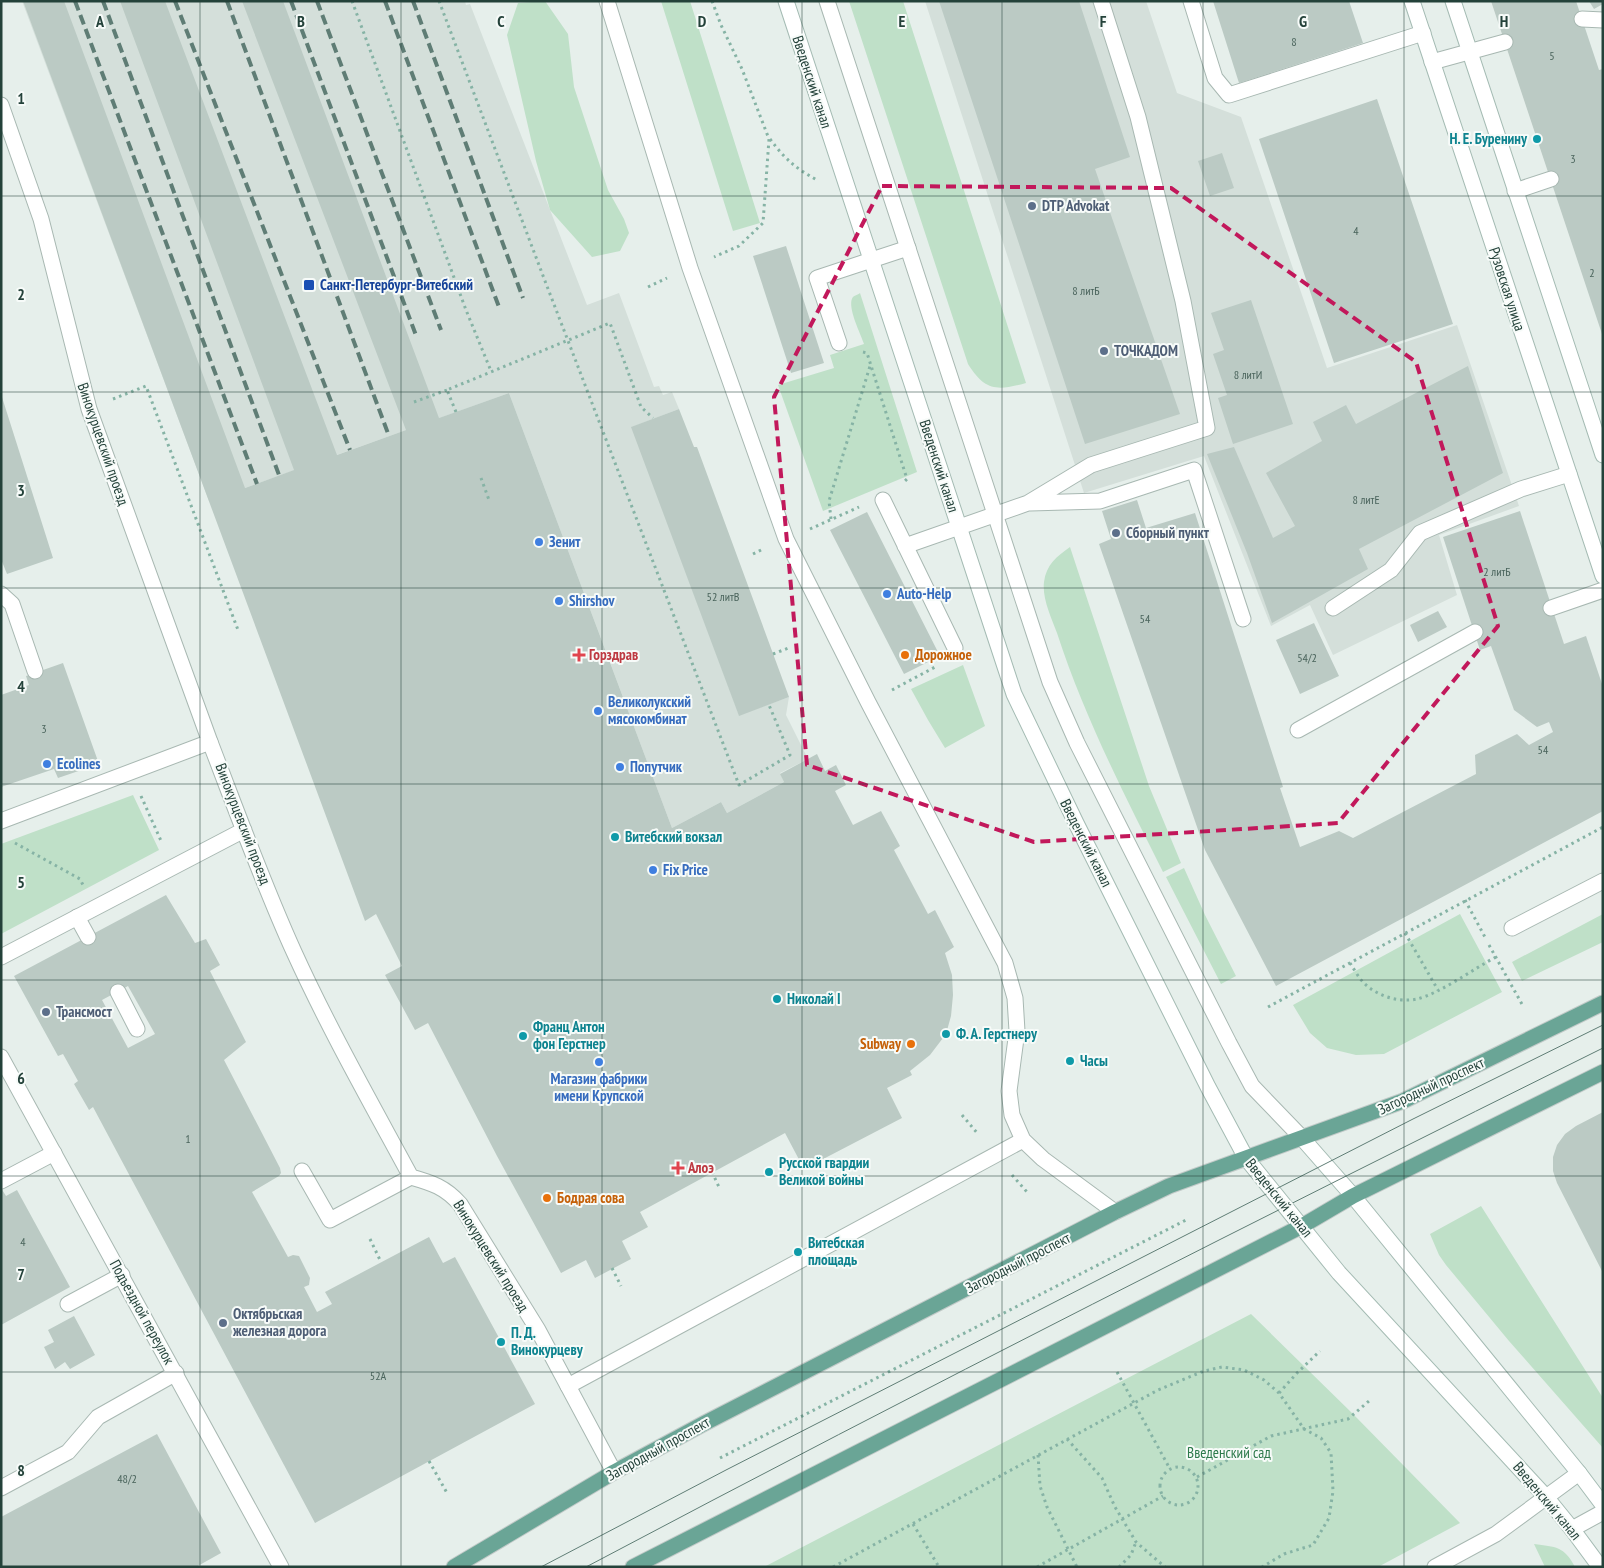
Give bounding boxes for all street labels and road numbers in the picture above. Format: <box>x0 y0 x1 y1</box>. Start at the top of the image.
street label: Введенский канал <box>789 33 836 131</box>
street label: Рузовская улица <box>1485 245 1530 333</box>
street label: Винокурцевский проезд <box>74 380 134 508</box>
street label: Введенский канал <box>916 417 963 515</box>
street label: Винокурцевский проезд <box>212 760 276 888</box>
street label: Введенский канал <box>1056 796 1117 890</box>
street label: Загородный проспект <box>1375 1053 1487 1119</box>
street label: Введенский канал <box>1242 1154 1317 1241</box>
street label: Винокурцевский проезд <box>449 1196 534 1316</box>
street label: Загородный проспект <box>962 1228 1074 1297</box>
street label: Подъездной переулок <box>106 1256 179 1368</box>
street label: Загородный проспект <box>603 1412 713 1485</box>
street label: Введенский канал <box>1509 1458 1586 1544</box>

